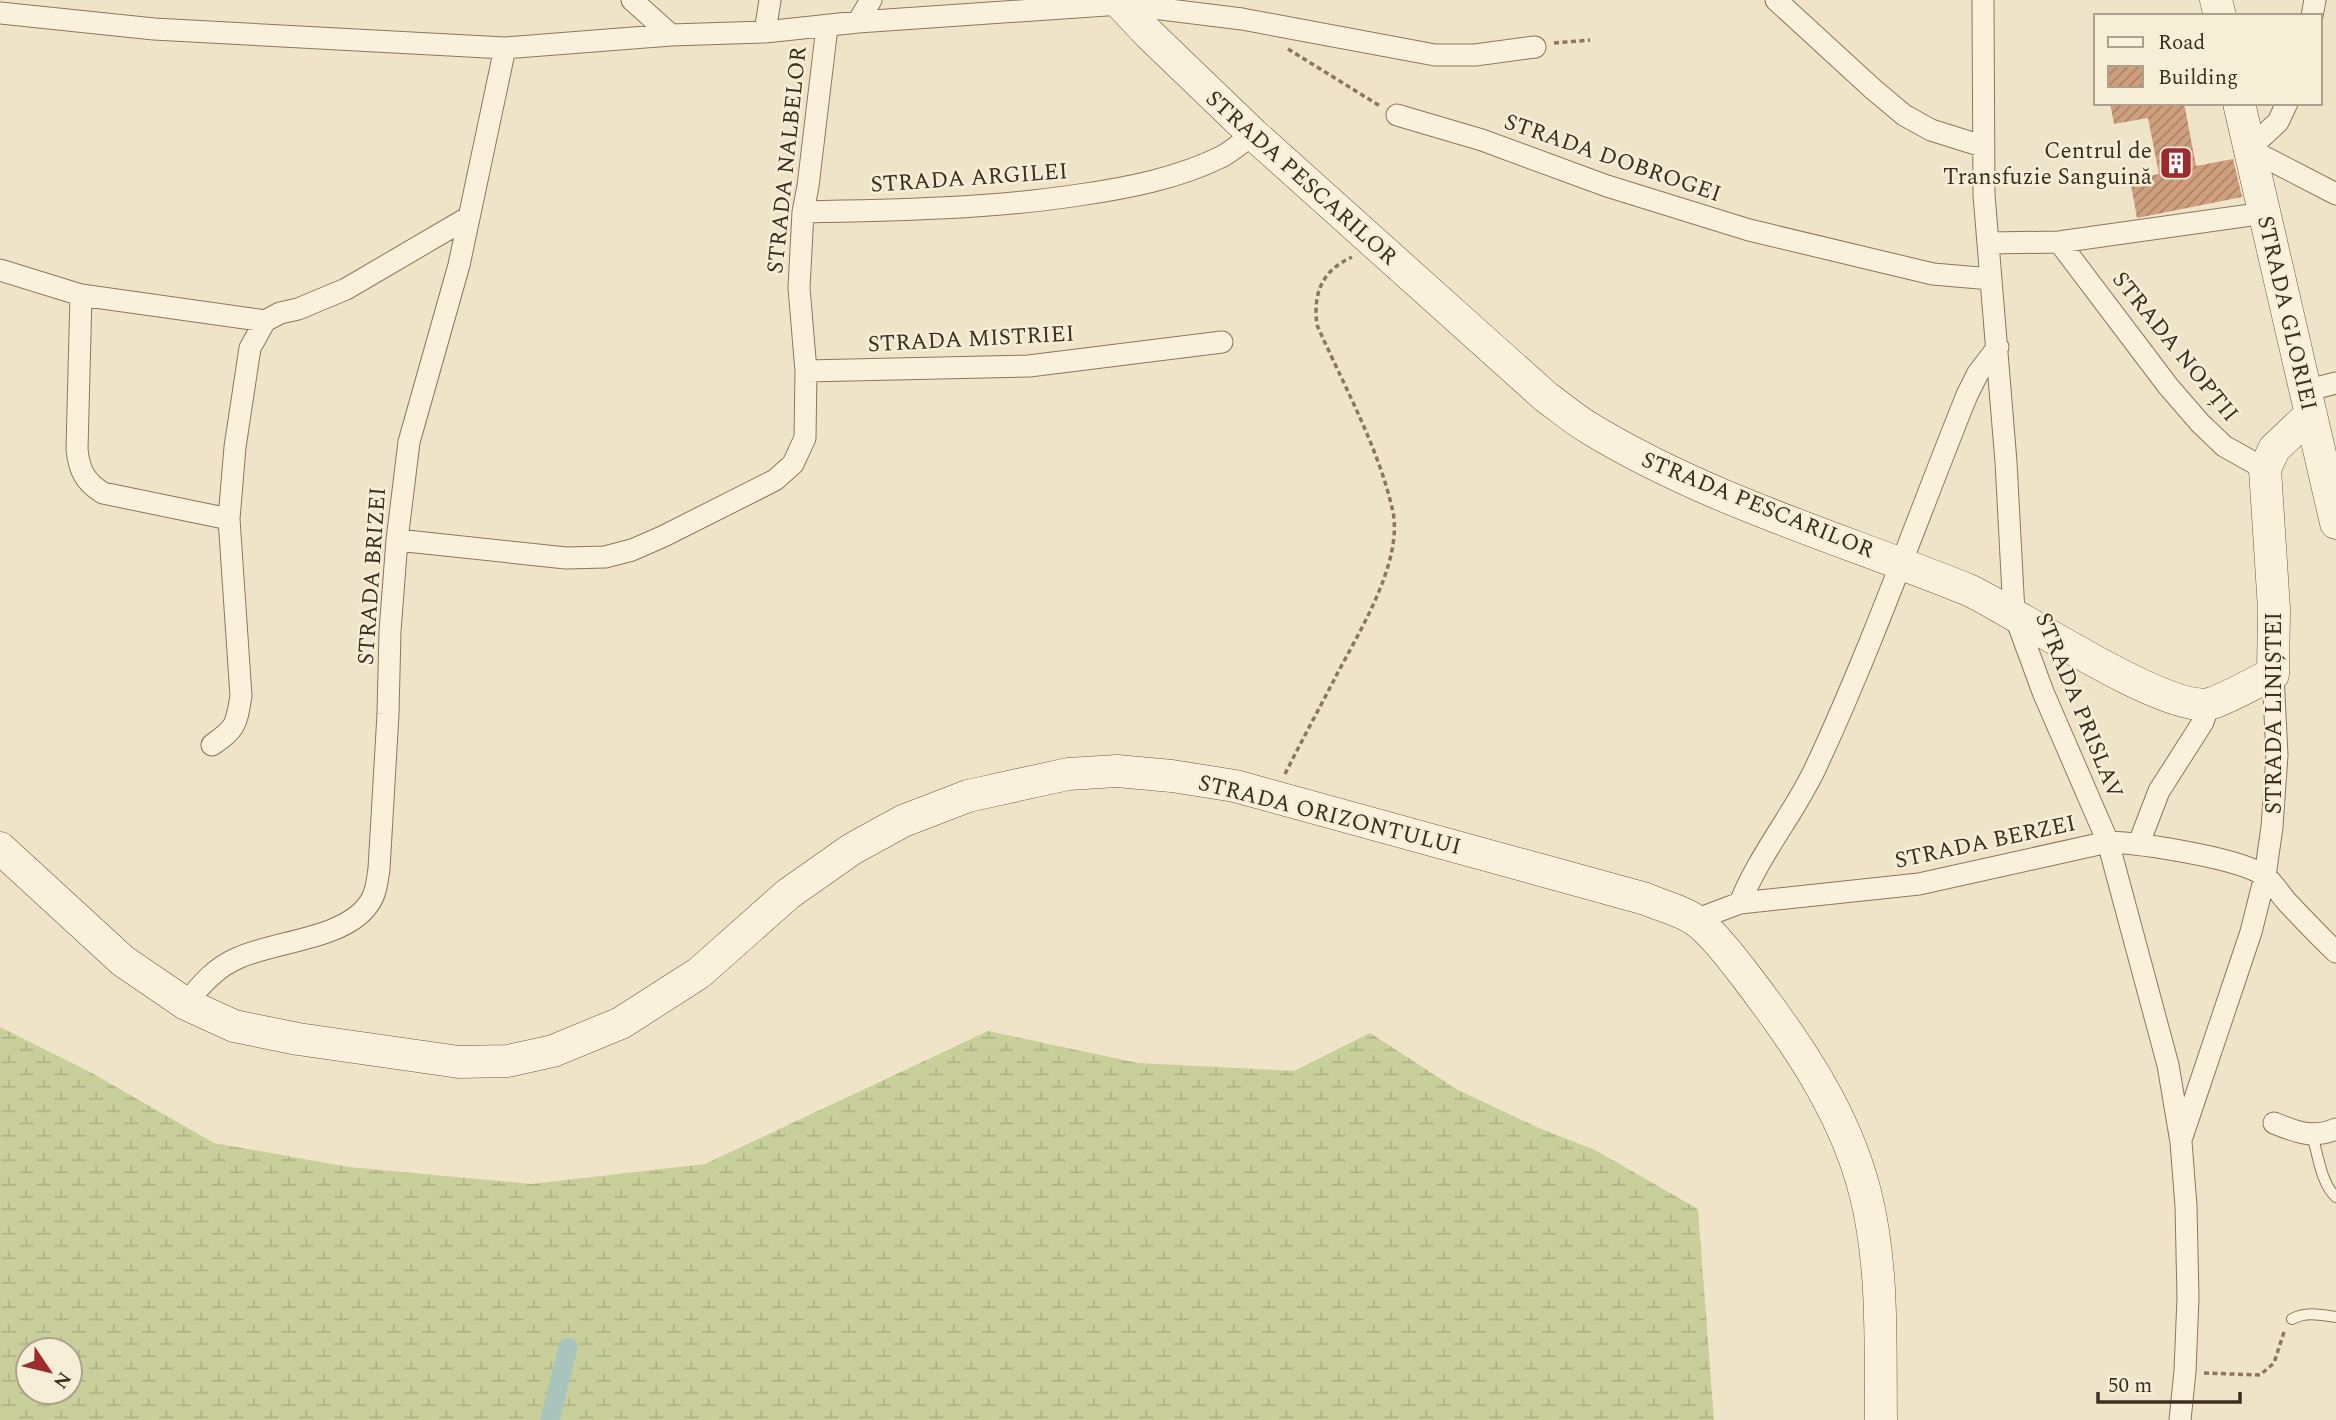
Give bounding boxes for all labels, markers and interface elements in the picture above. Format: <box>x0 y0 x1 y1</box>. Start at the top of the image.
legend <box>2094 14 2322 105</box>
text: Road <box>2158 27 2205 59</box>
street label: STRADA NALBELOR <box>758 44 817 275</box>
text: Building <box>2158 62 2238 94</box>
street label: STRADA PESCARILOR <box>1197 82 1405 275</box>
street label: STRADA DOBROGEI <box>1499 105 1726 212</box>
place label: Centrul de Transfuzie Sanguină <box>1943 134 2152 195</box>
building icon: Centrul de Transfuzie Sanguină <box>2157 144 2195 182</box>
street label: STRADA ARGILEI <box>869 154 1069 203</box>
street label: STRADA GLORIEI <box>2247 212 2326 414</box>
street label: STRADA NOPȚII <box>2103 264 2247 430</box>
street label: STRADA MISTRIEI <box>867 317 1075 362</box>
street label: STRADA PESCARILOR <box>1636 443 1880 568</box>
street label: STRADA BRIZEI <box>349 486 396 666</box>
street label: STRADA PRISLAV <box>2025 607 2132 804</box>
street label: STRADA LINIȘTEI <box>2257 612 2292 814</box>
street label: STRADA ORIZONTULUI <box>1194 766 1465 865</box>
street label: STRADA BERZEI <box>1892 806 2079 879</box>
north arrow <box>14 1336 84 1406</box>
scale bar <box>2098 1360 2240 1404</box>
text: N <box>45 1365 78 1395</box>
text: 50 m <box>2108 1370 2152 1402</box>

